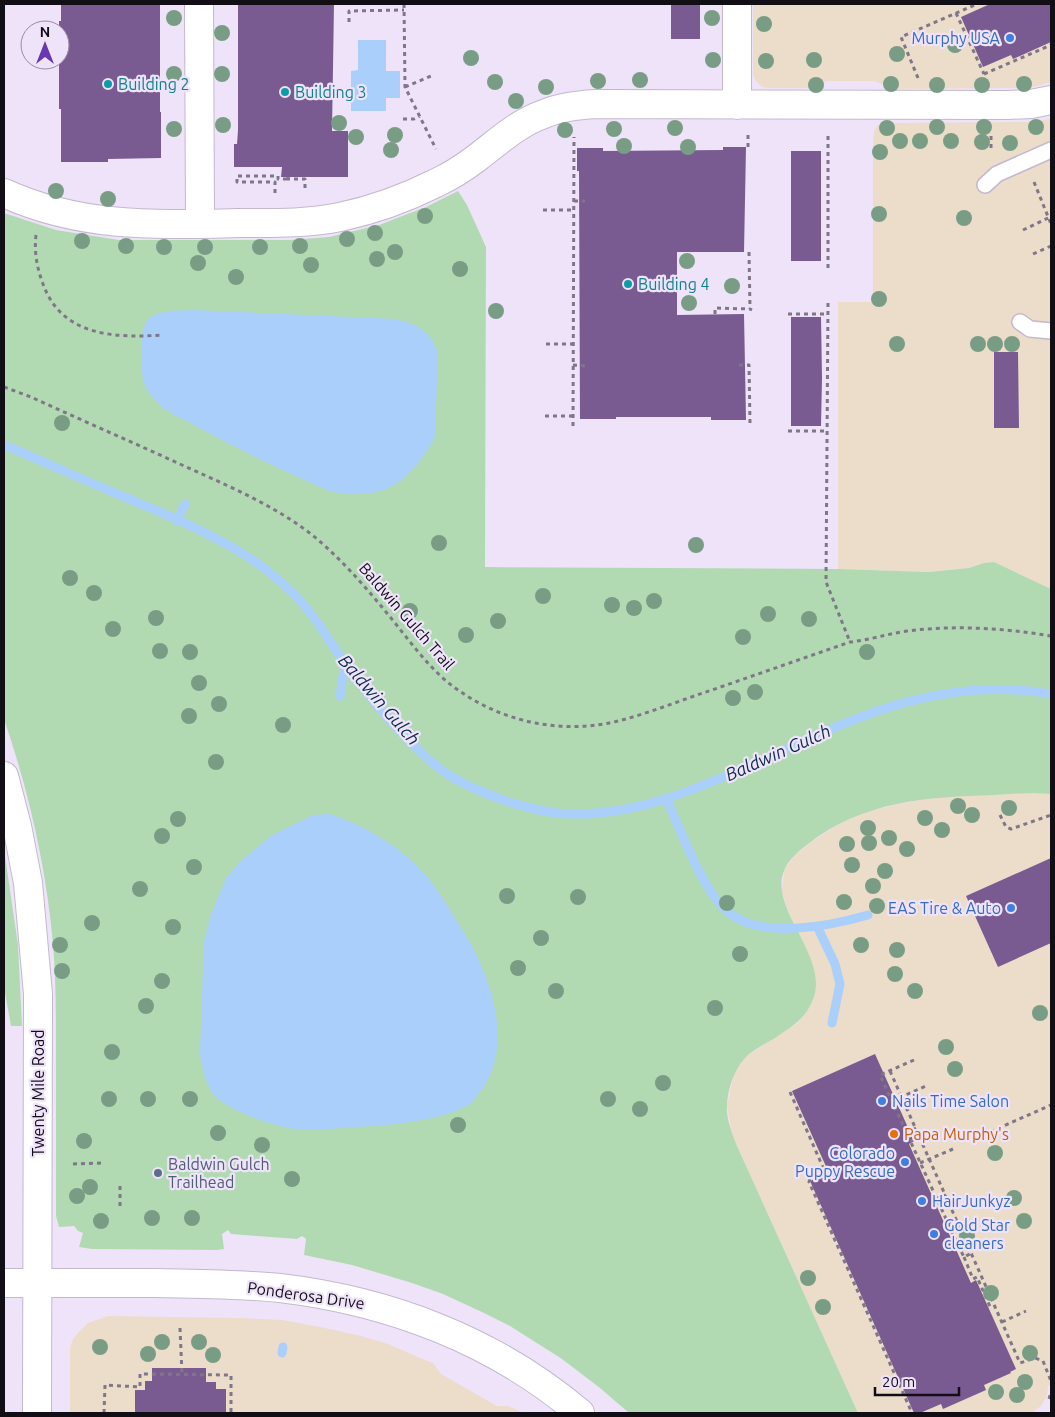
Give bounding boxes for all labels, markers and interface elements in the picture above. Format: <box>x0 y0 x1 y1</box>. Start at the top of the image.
north arrow <box>20 20 70 70</box>
text: N <box>40 24 50 40</box>
place label: Murphy USA <box>911 29 1001 47</box>
marker: Murphy USA <box>1004 32 1016 44</box>
place label: Building 2 <box>118 75 190 93</box>
marker: Building 2 <box>102 78 114 90</box>
place label: Building 3 <box>295 83 367 101</box>
marker: Building 3 <box>279 86 291 98</box>
place label: Building 4 <box>638 275 710 293</box>
marker: Building 4 <box>622 278 634 290</box>
street label: Baldwin Gulch Trail <box>356 559 458 673</box>
water label: Baldwin Gulch <box>335 650 424 749</box>
water label: Baldwin Gulch <box>722 720 833 784</box>
place label: EAS Tire & Auto <box>888 899 1001 917</box>
marker: EAS Tire & Auto <box>1005 902 1017 914</box>
street label: Twenty Mile Road <box>29 1029 47 1157</box>
place label: Nails Time Salon <box>892 1092 1009 1110</box>
marker: Nails Time Salon <box>876 1095 888 1107</box>
place label: Papa Murphy's <box>904 1125 1009 1143</box>
marker: Papa Murphy's <box>888 1128 900 1140</box>
place label: Colorado Puppy Rescue <box>795 1144 895 1180</box>
place label: Baldwin Gulch Trailhead <box>168 1155 270 1191</box>
marker: Colorado Puppy Rescue <box>899 1156 911 1168</box>
marker: Baldwin Gulch Trailhead <box>152 1167 164 1179</box>
place label: HairJunkyz <box>932 1192 1011 1210</box>
marker: HairJunkyz <box>916 1195 928 1207</box>
place label: Gold Star cleaners <box>944 1216 1010 1252</box>
marker: Gold Star cleaners <box>928 1228 940 1240</box>
street label: Ponderosa Drive <box>246 1278 366 1312</box>
scale bar <box>875 1364 959 1396</box>
text: 20 m <box>882 1373 915 1390</box>

